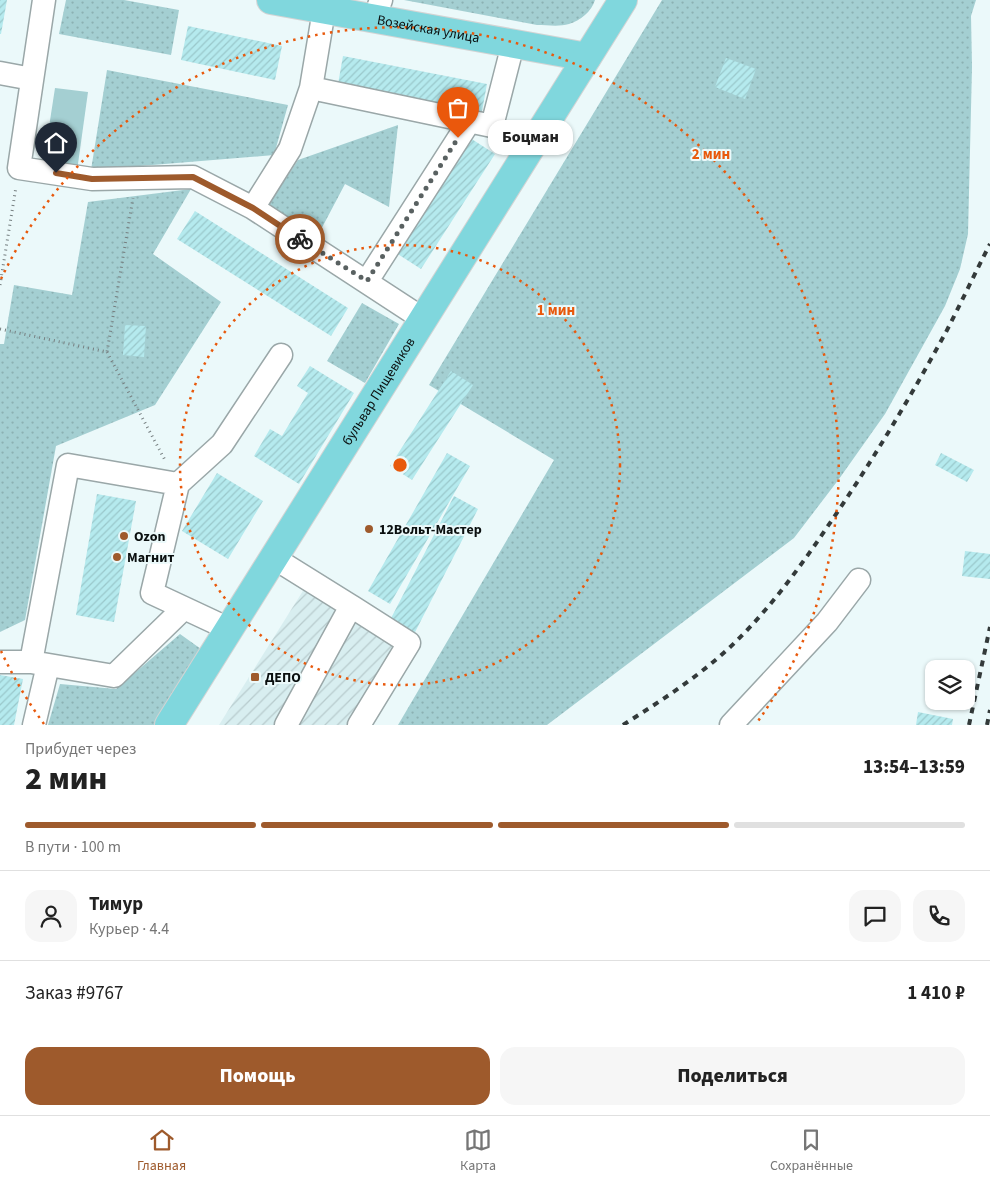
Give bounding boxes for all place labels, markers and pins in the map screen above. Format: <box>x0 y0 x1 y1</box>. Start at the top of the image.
pin <box>437 87 479 138</box>
callout: Боцман <box>488 120 573 156</box>
pin <box>35 122 77 173</box>
centre of rings <box>391 456 409 474</box>
place label: 12Вольт-Мастер <box>379 520 482 540</box>
marker: 12Вольт-Мастер <box>363 523 375 535</box>
place label: Ozon <box>134 527 165 547</box>
marker: Ozon <box>118 530 130 542</box>
place label: Магнит <box>127 548 174 568</box>
marker: Магнит <box>111 551 123 563</box>
place label: ДЕПО <box>265 668 301 688</box>
marker: ДЕПО <box>249 671 261 683</box>

